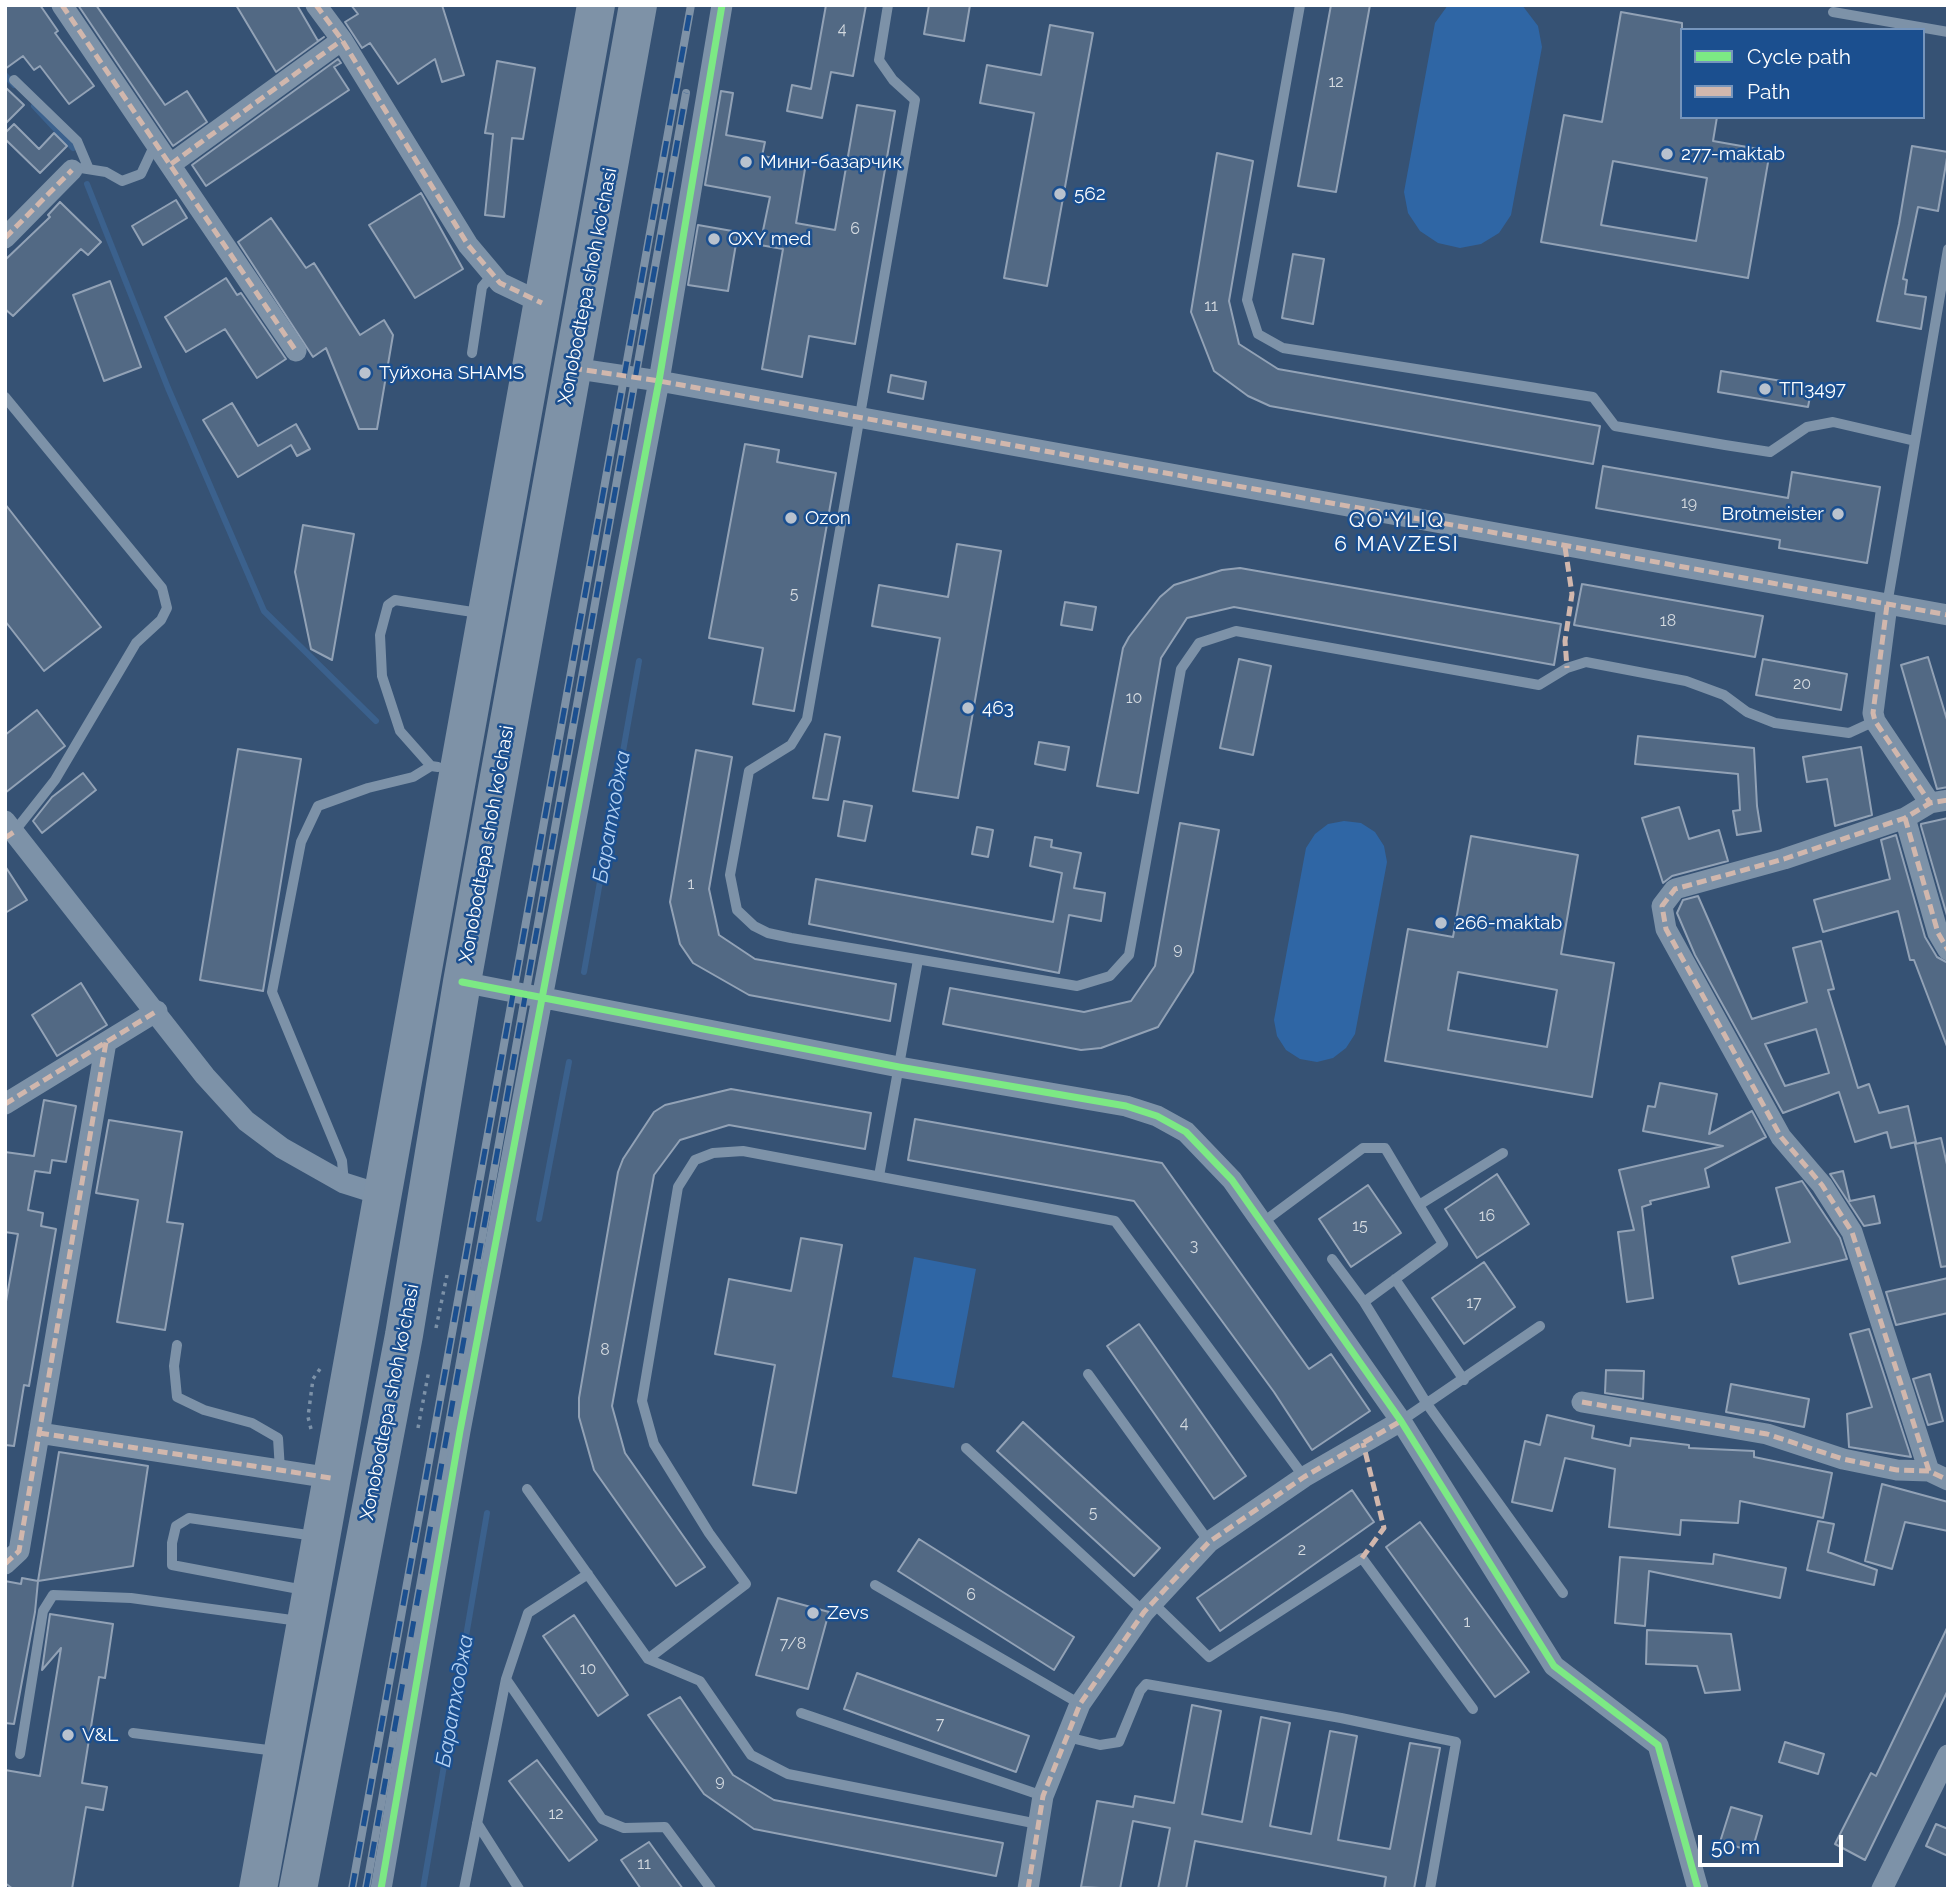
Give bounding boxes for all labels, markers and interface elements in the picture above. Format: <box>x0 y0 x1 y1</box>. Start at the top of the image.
house number: 4 <box>838 19 846 39</box>
legend <box>1680 28 1925 119</box>
text: Cycle path <box>1747 44 1851 69</box>
house number: 12 <box>1328 72 1344 92</box>
text: Path <box>1747 79 1791 104</box>
place label: 277-maktab <box>1681 143 1785 165</box>
marker: 277-maktab <box>1659 146 1675 162</box>
place label: Мини-базарчик <box>760 151 902 173</box>
marker: Мини-базарчик <box>738 154 754 170</box>
street label: Xonobodtepa shoh ko'chasi <box>554 166 622 406</box>
place label: 562 <box>1074 183 1106 205</box>
marker: 562 <box>1052 186 1068 202</box>
house number: 6 <box>850 219 860 239</box>
place label: OXY med <box>728 228 811 250</box>
marker: OXY med <box>706 231 722 247</box>
house number: 11 <box>1204 296 1218 316</box>
place label: Туйхона SHAMS <box>379 362 524 384</box>
marker: Туйхона SHAMS <box>357 365 373 381</box>
place label: ТП3497 <box>1779 378 1846 400</box>
marker: ТП3497 <box>1757 381 1773 397</box>
house number: 19 <box>1681 493 1697 513</box>
place label: Brotmeister <box>1722 503 1824 525</box>
marker: Brotmeister <box>1830 506 1846 522</box>
place label: Ozon <box>805 507 851 529</box>
district label: QO'YLIQ 6 MAVZESI <box>1335 508 1459 558</box>
marker: Ozon <box>783 510 799 526</box>
house number: 5 <box>790 584 798 604</box>
house number: 18 <box>1660 611 1676 631</box>
house number: 20 <box>1793 674 1811 694</box>
house number: 10 <box>1126 688 1142 708</box>
place label: 463 <box>982 697 1014 719</box>
marker: 463 <box>960 700 976 716</box>
street label: Xonobodtepa shoh ko'chasi <box>455 724 519 964</box>
water label: Баратходжа <box>588 749 636 885</box>
house number: 1 <box>688 874 694 894</box>
place label: 266-maktab <box>1455 912 1562 934</box>
marker: 266-maktab <box>1433 915 1449 931</box>
house number: 9 <box>1173 939 1183 959</box>
house number: 16 <box>1479 1206 1495 1226</box>
house number: 15 <box>1352 1216 1368 1236</box>
house number: 3 <box>1190 1236 1198 1256</box>
street label: Xonobodtepa shoh ko'chasi <box>356 1282 424 1522</box>
house number: 17 <box>1466 1293 1482 1313</box>
house number: 8 <box>600 1340 610 1360</box>
house number: 4 <box>1180 1413 1188 1433</box>
house number: 5 <box>1089 1503 1097 1523</box>
house number: 2 <box>1298 1540 1306 1560</box>
house number: 6 <box>966 1585 976 1605</box>
place label: Zevs <box>827 1602 869 1624</box>
marker: Zevs <box>805 1605 821 1621</box>
house number: 1 <box>1464 1612 1470 1632</box>
water label: Баратходжа <box>431 1633 479 1769</box>
house number: 7/8 <box>780 1634 806 1654</box>
house number: 10 <box>580 1659 596 1679</box>
house number: 7 <box>936 1714 944 1734</box>
place label: V&L <box>82 1724 118 1746</box>
marker: V&L <box>60 1727 76 1743</box>
house number: 9 <box>715 1771 725 1791</box>
house number: 12 <box>548 1804 564 1824</box>
scale bar <box>1701 1820 1846 1864</box>
text: 50 m <box>1711 1834 1760 1859</box>
house number: 11 <box>637 1854 651 1874</box>

